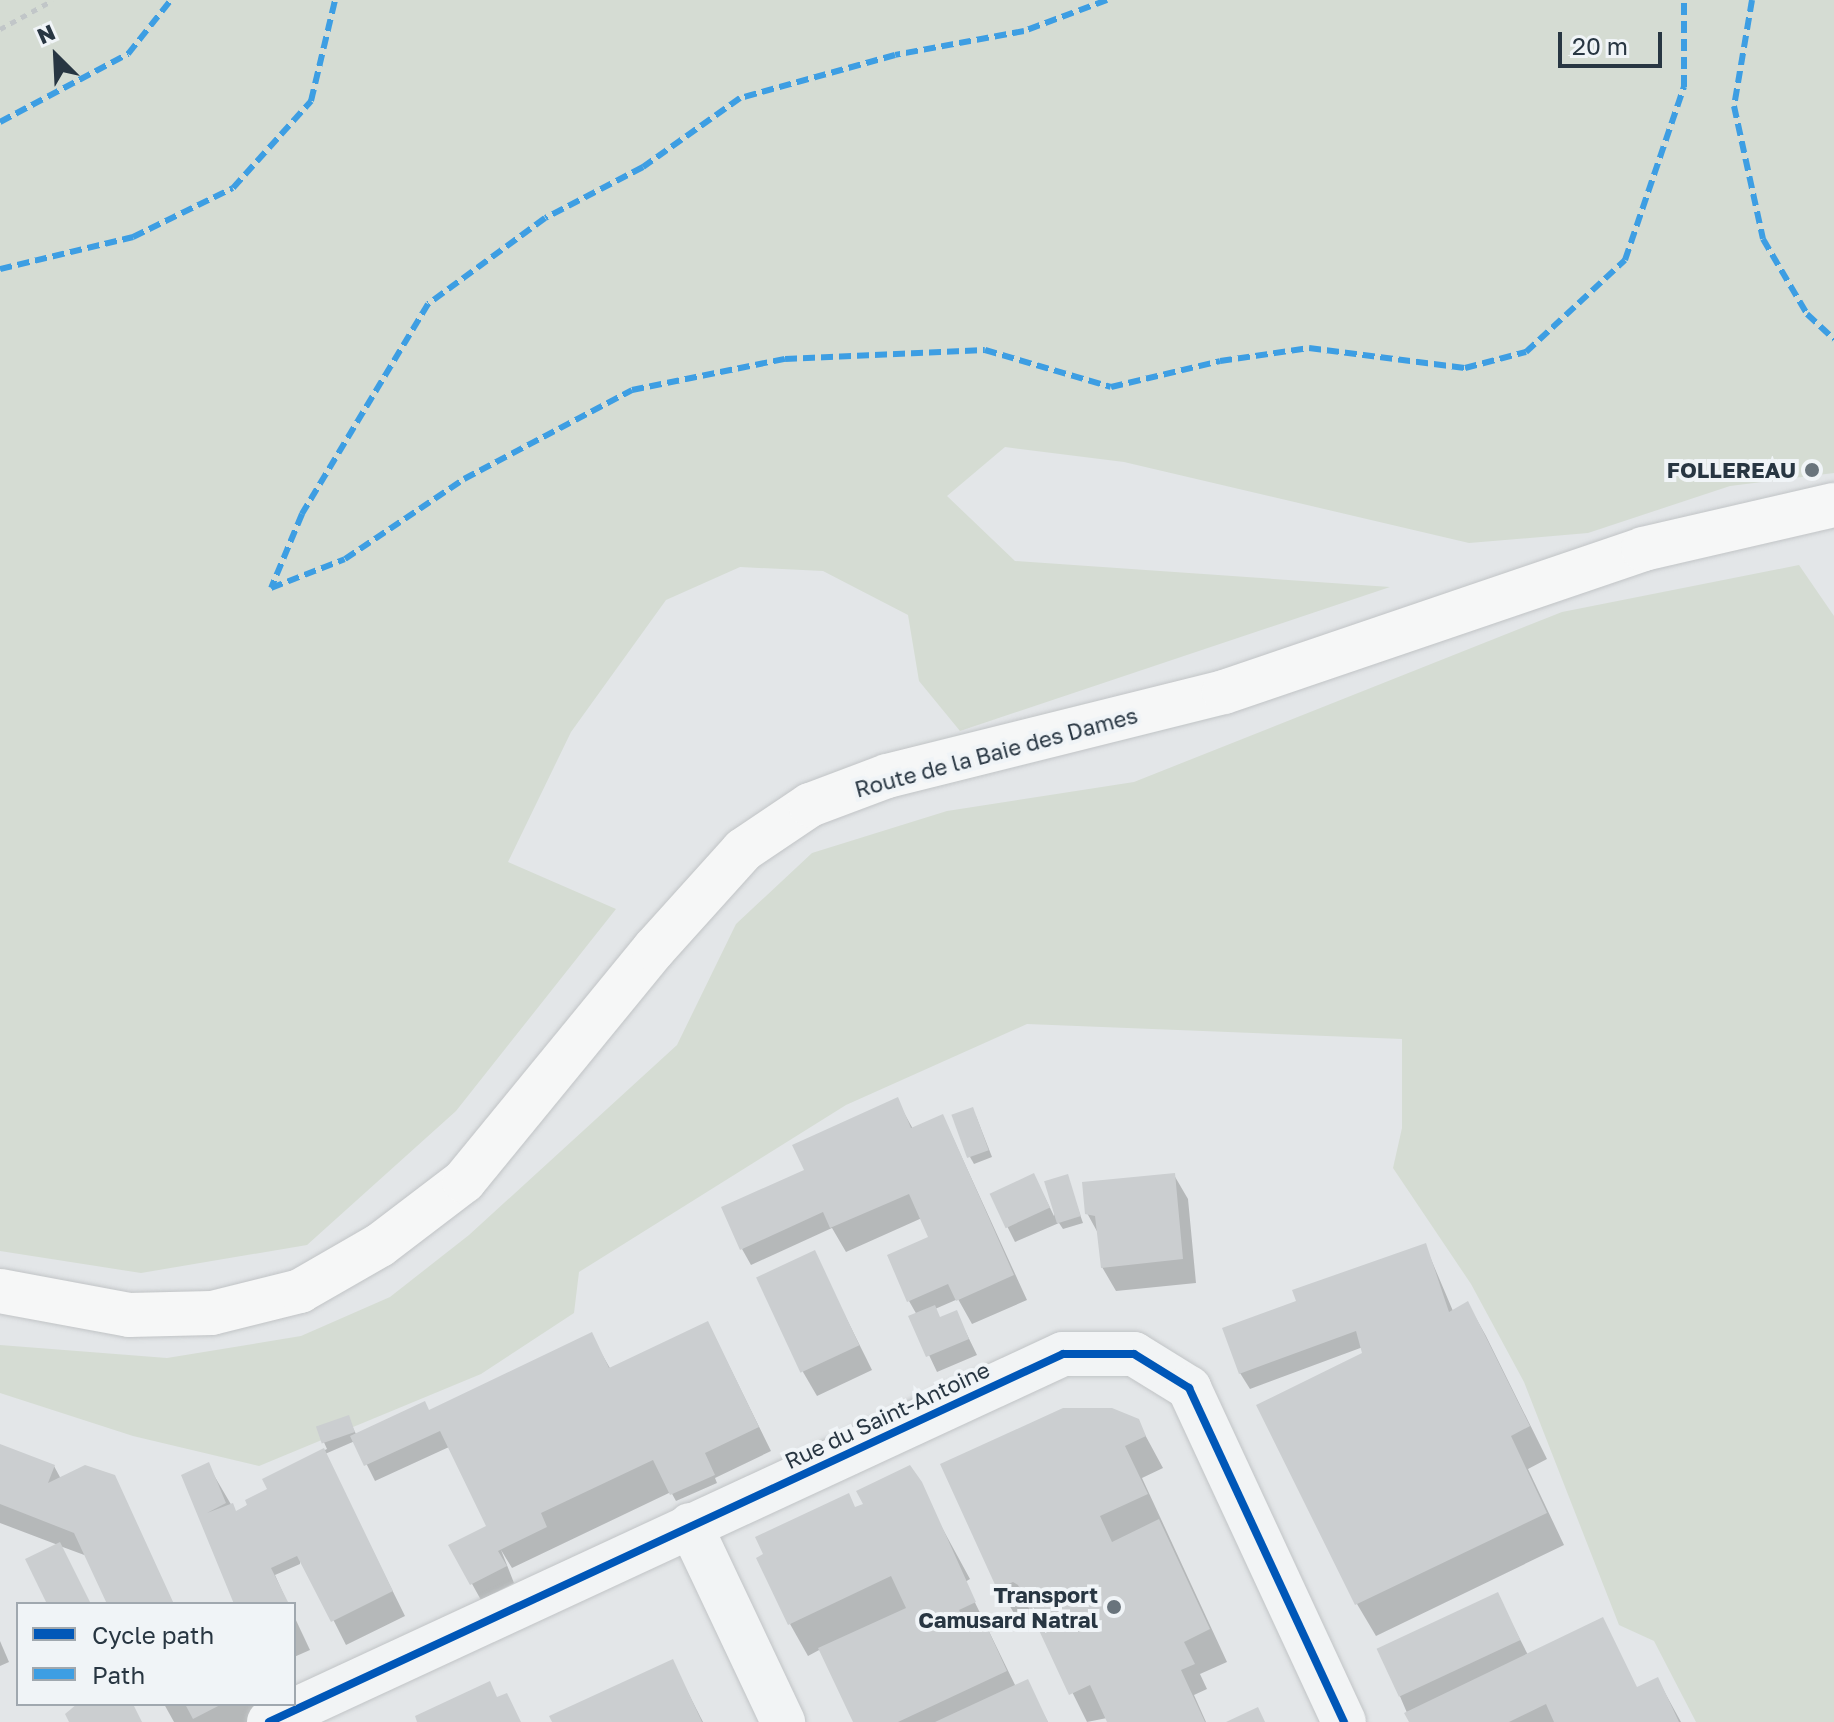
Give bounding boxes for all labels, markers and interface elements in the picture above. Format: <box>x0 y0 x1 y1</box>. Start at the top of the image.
north arrow <box>16 16 96 96</box>
scale bar <box>1562 16 1666 66</box>
text: N <box>33 18 59 49</box>
text: 20 m <box>1572 31 1628 60</box>
place label: FOLLEREAU <box>1667 457 1796 483</box>
marker: FOLLEREAU <box>1803 461 1821 479</box>
street label: Route de la Baie des Dames <box>852 702 1140 802</box>
street label: Rue du Saint-Antoine <box>780 1356 994 1474</box>
place label: Transport Camusard Natral <box>918 1581 1098 1632</box>
marker: Transport Camusard Natral <box>1105 1598 1123 1616</box>
legend <box>16 1602 296 1706</box>
text: Cycle path <box>92 1620 214 1649</box>
text: Path <box>92 1660 145 1689</box>

